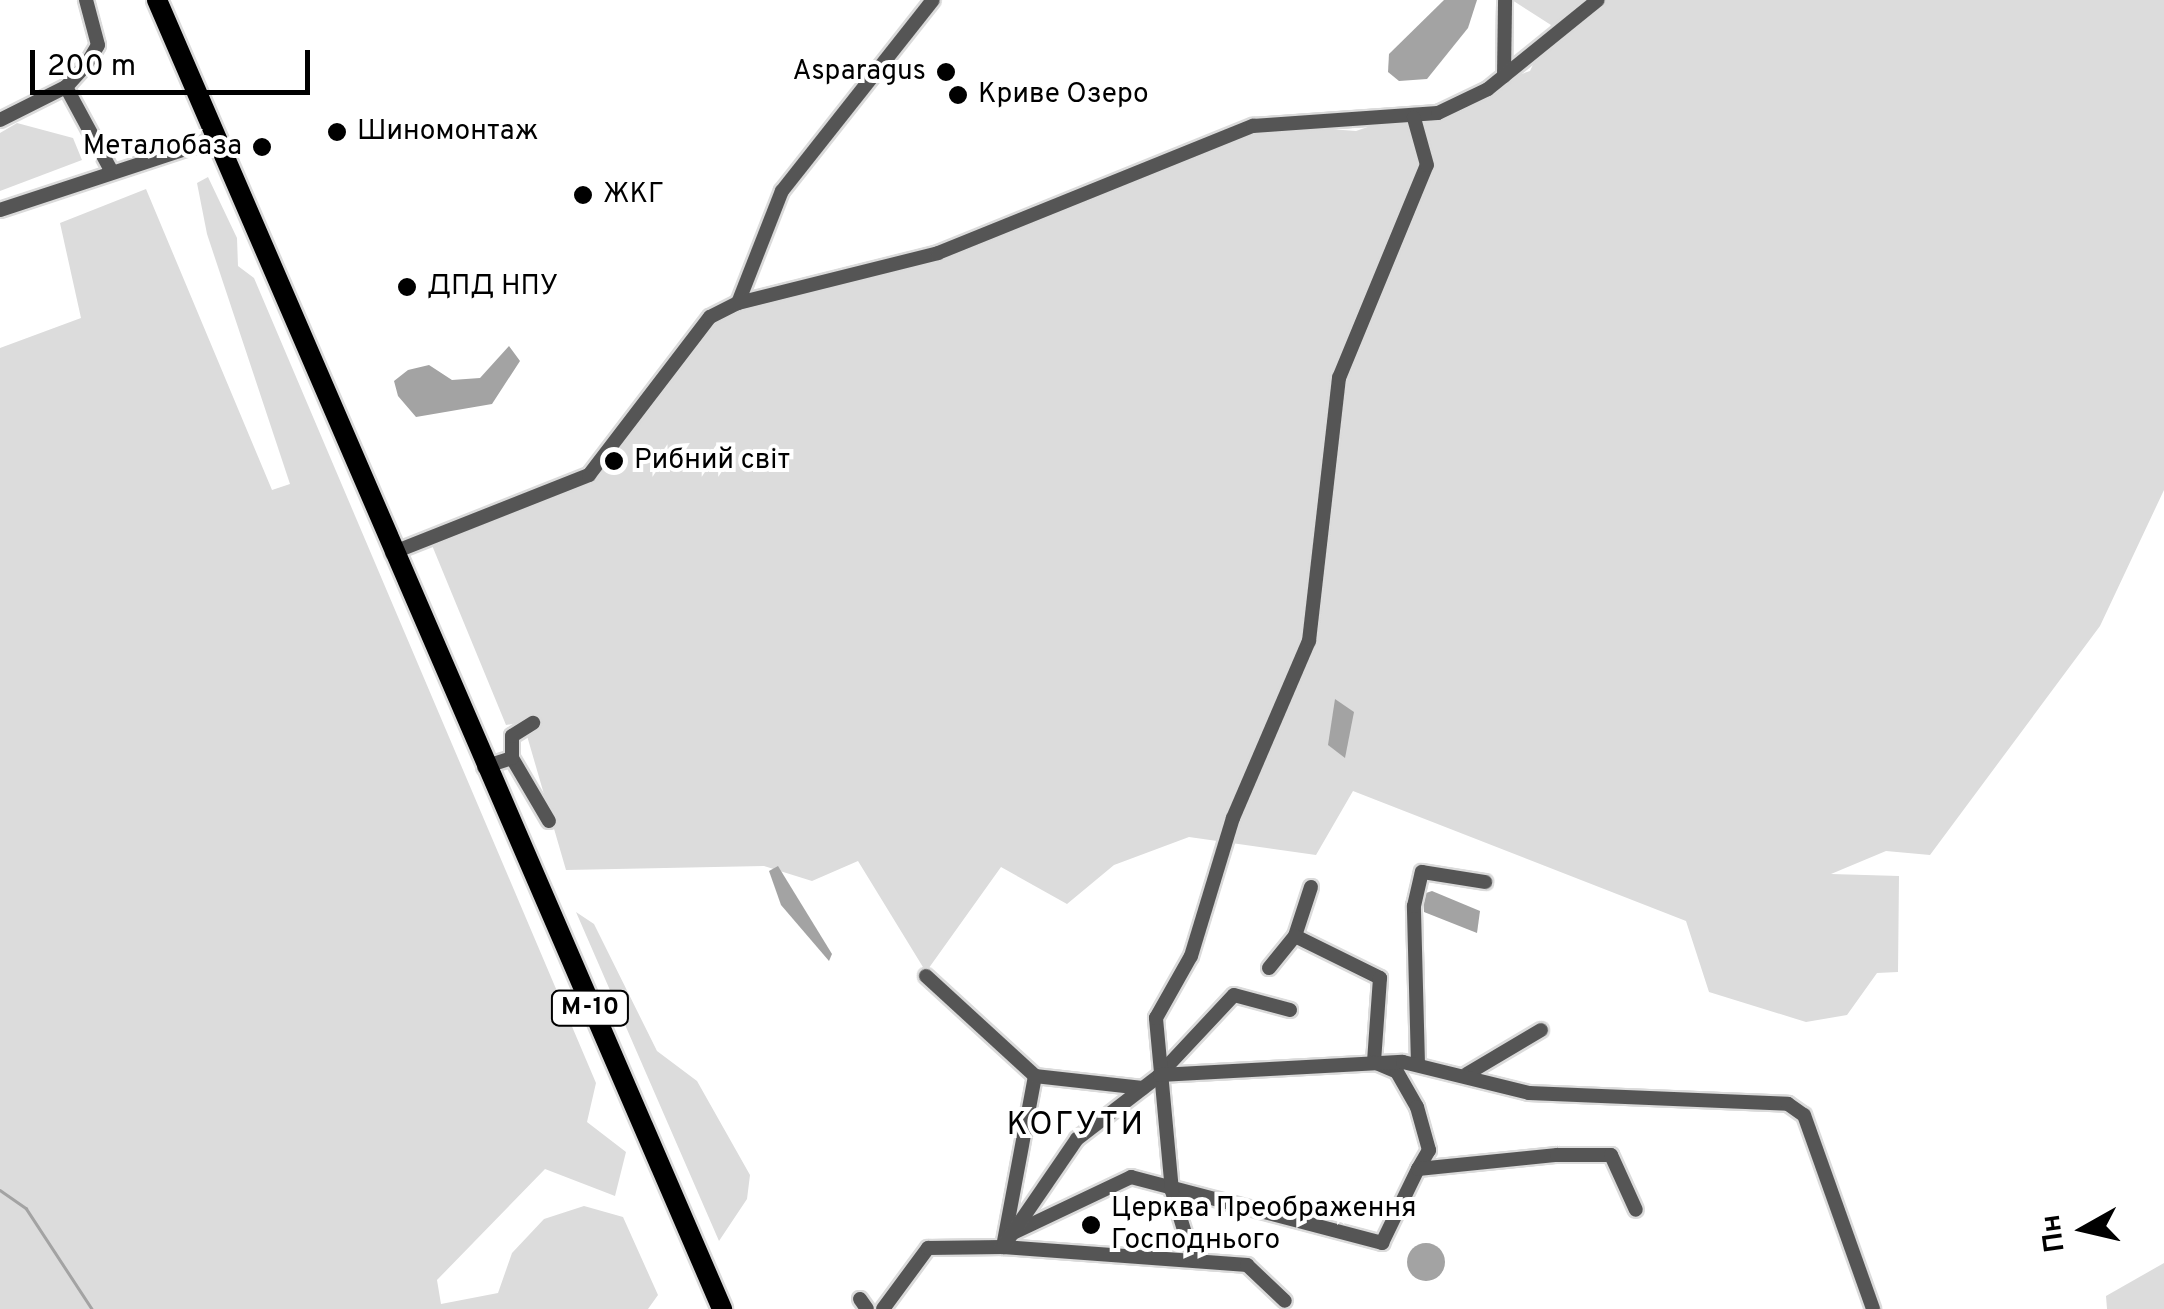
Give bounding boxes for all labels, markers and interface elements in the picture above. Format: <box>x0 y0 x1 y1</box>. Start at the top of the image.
scale bar <box>35 30 315 92</box>
text: 200 m <box>47 49 136 86</box>
place label: Asparagus <box>793 55 926 89</box>
marker: Asparagus <box>935 61 957 83</box>
place label: Криве Озеро <box>978 78 1149 112</box>
marker: Криве Озеро <box>947 84 969 106</box>
place label: Шиномонтаж <box>357 115 539 149</box>
marker: Шиномонтаж <box>326 121 348 143</box>
place label: Металобаза <box>83 130 242 164</box>
marker: Металобаза <box>251 136 273 158</box>
place label: ЖКГ <box>603 178 664 212</box>
marker: ЖКГ <box>572 184 594 206</box>
place label: ДПД НПУ <box>427 270 558 304</box>
marker: ДПД НПУ <box>396 276 418 298</box>
place label: Рибний світ <box>634 444 790 478</box>
marker: Рибний світ <box>603 450 625 472</box>
road number: М-10 <box>550 988 630 1028</box>
district label: КОГУТИ <box>1006 1107 1146 1145</box>
north arrow <box>2034 1179 2134 1279</box>
place label: Церква Преображення Господнього <box>1111 1192 1417 1258</box>
text: Пн <box>2034 1212 2075 1254</box>
marker: Церква Преображення Господнього <box>1080 1214 1102 1236</box>

